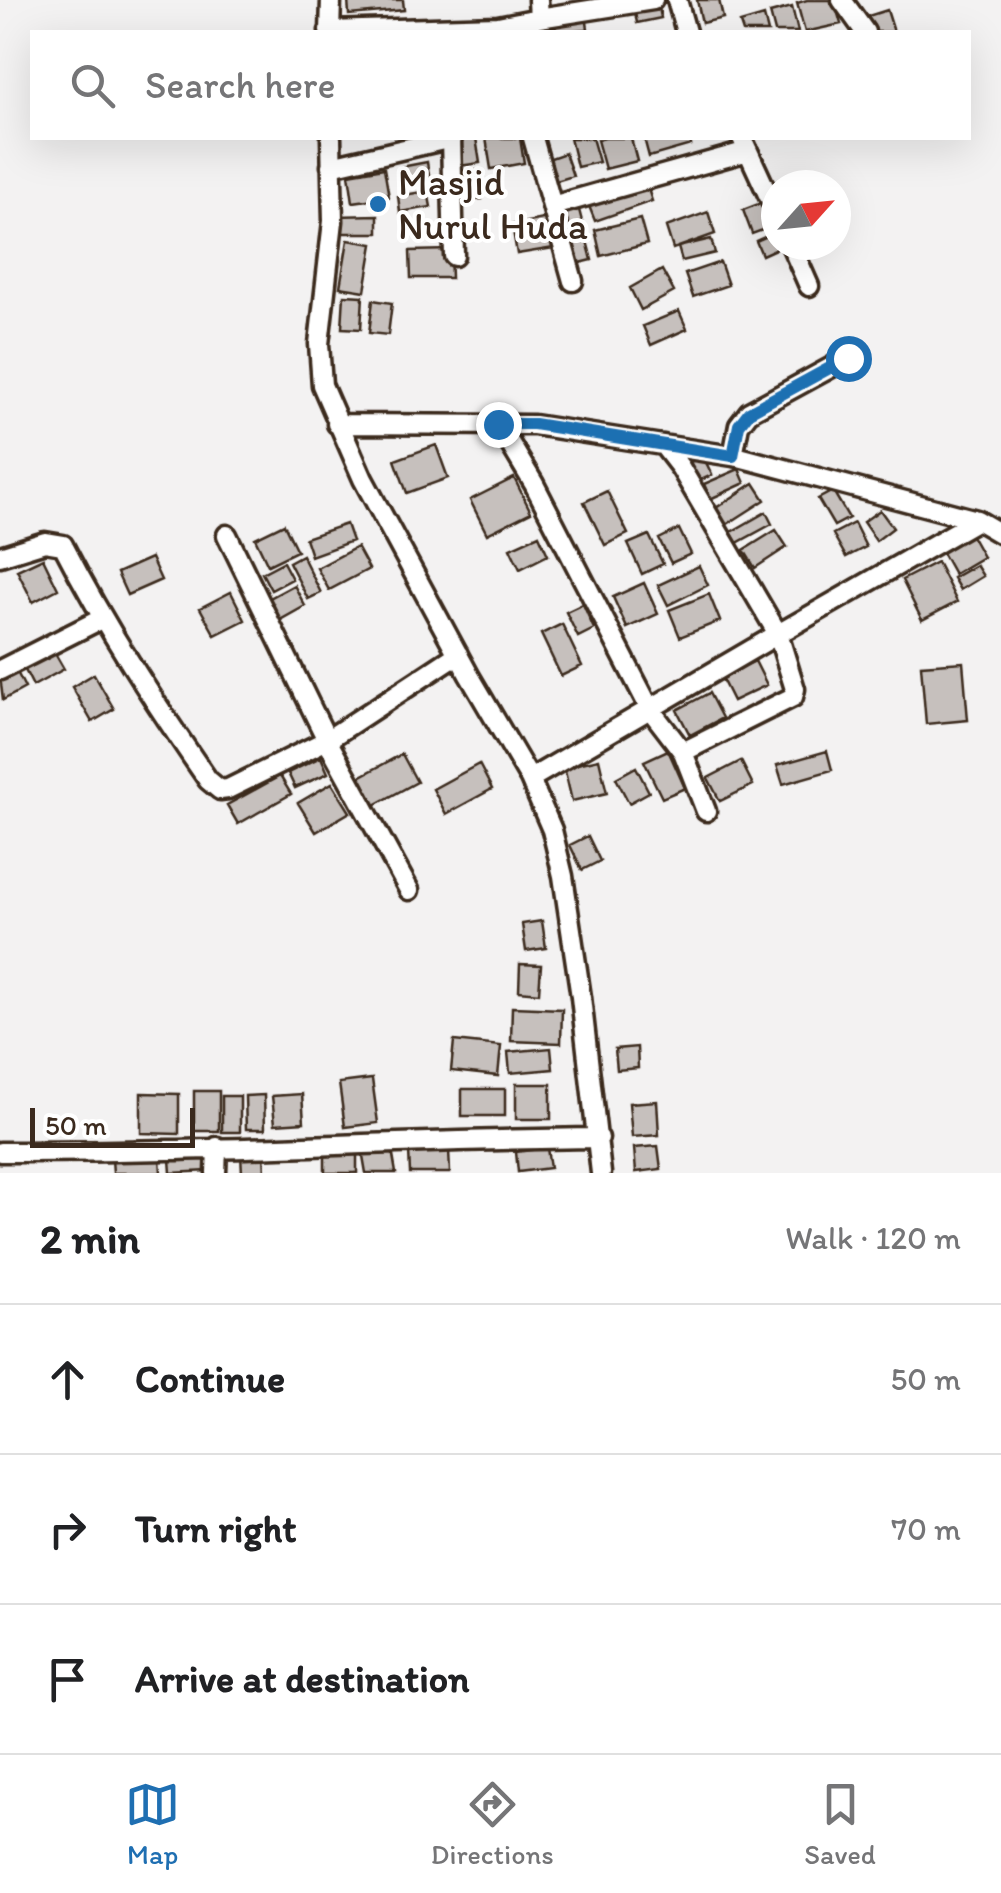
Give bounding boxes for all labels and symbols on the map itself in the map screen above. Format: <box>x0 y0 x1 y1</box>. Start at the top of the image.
place label: Masjid Nurul Huda <box>398 159 588 249</box>
north arrow <box>761 170 851 260</box>
marker: Masjid Nurul Huda <box>367 193 389 215</box>
route start <box>826 336 872 382</box>
route end <box>476 402 522 448</box>
scale bar <box>30 1103 195 1148</box>

